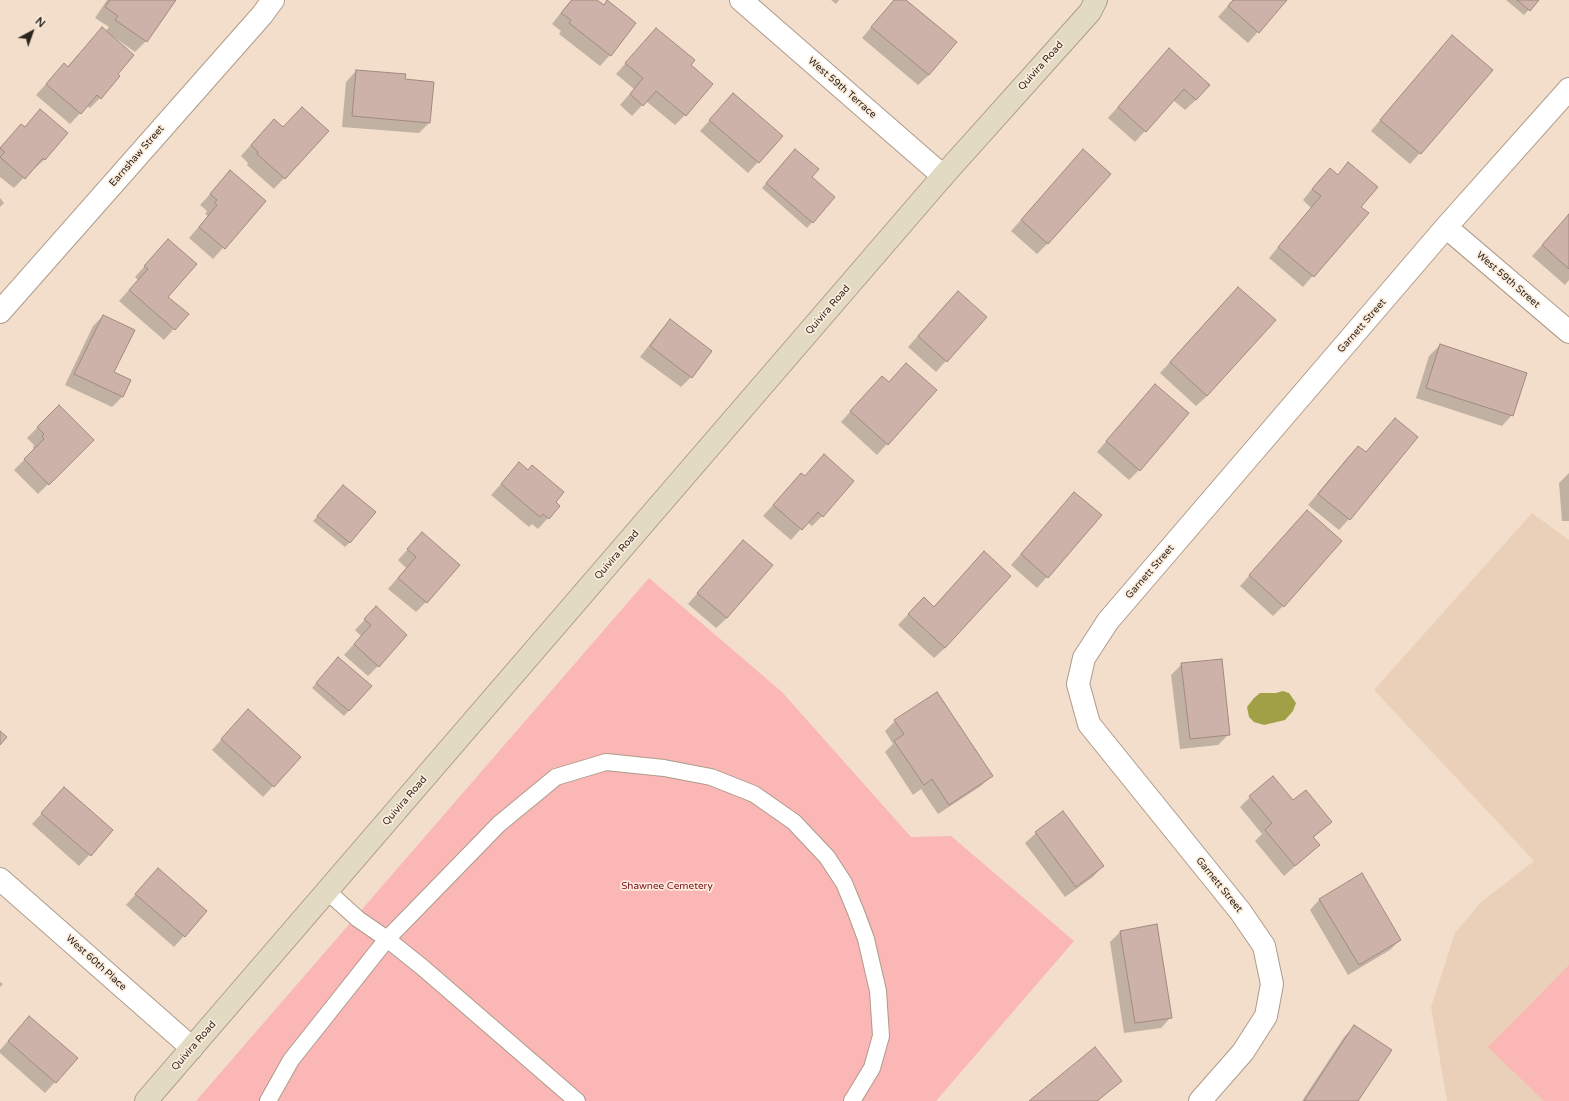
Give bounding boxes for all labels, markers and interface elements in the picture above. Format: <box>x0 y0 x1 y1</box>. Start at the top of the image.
north arrow <box>12 12 52 52</box>
text: N <box>33 15 48 30</box>
street label: Quivira Road <box>1016 39 1066 93</box>
street label: West 59th Terrace <box>805 55 879 121</box>
street label: Earnshaw Street <box>107 123 167 189</box>
street label: West 59th Street <box>1474 249 1542 311</box>
street label: Quivira Road <box>803 283 853 337</box>
street label: Garnett Street <box>1335 297 1389 355</box>
street label: Quivira Road <box>592 528 642 582</box>
street label: Garnett Street <box>1123 543 1177 601</box>
street label: Quivira Road <box>380 774 430 828</box>
street label: Garnett Street <box>1193 855 1245 915</box>
park label: Shawnee Cemetery <box>621 880 713 892</box>
street label: West 60th Place <box>63 933 129 993</box>
street label: Quivira Road <box>169 1019 219 1073</box>

